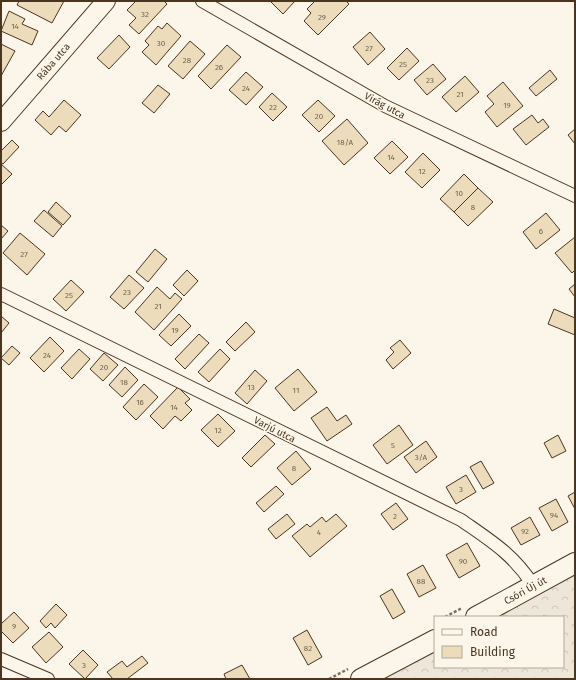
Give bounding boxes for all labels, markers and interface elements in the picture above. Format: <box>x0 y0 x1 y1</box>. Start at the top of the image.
house number: 32 <box>141 10 149 19</box>
house number: 29 <box>318 13 326 22</box>
house number: 14 <box>11 22 20 31</box>
house number: 30 <box>157 39 166 48</box>
street label: Rába utca <box>35 41 73 82</box>
house number: 27 <box>365 44 373 53</box>
house number: 28 <box>183 56 192 65</box>
house number: 25 <box>399 60 407 69</box>
house number: 26 <box>215 63 223 72</box>
house number: 23 <box>426 76 434 85</box>
house number: 24 <box>242 84 251 93</box>
street label: Virág utca <box>362 90 407 122</box>
house number: 21 <box>456 90 464 99</box>
house number: 19 <box>503 101 511 110</box>
house number: 22 <box>269 103 277 112</box>
house number: 20 <box>315 112 324 121</box>
house number: 18/A <box>337 138 354 147</box>
house number: 14 <box>387 153 396 162</box>
house number: 12 <box>418 167 426 176</box>
house number: 10 <box>455 189 463 198</box>
house number: 8 <box>471 203 476 212</box>
house number: 6 <box>539 227 543 236</box>
house number: 27 <box>20 250 28 259</box>
house number: 23 <box>123 288 131 297</box>
house number: 25 <box>65 291 73 300</box>
house number: 21 <box>154 302 162 311</box>
house number: 19 <box>171 326 179 335</box>
house number: 24 <box>43 351 52 360</box>
house number: 20 <box>100 363 109 372</box>
house number: 18 <box>120 378 129 387</box>
house number: 13 <box>247 383 255 392</box>
house number: 11 <box>293 386 299 395</box>
house number: 16 <box>136 398 144 407</box>
house number: 14 <box>170 403 179 412</box>
street label: Varjú utca <box>252 413 298 445</box>
house number: 12 <box>214 426 222 435</box>
house number: 5 <box>391 441 395 450</box>
house number: 3/A <box>415 453 428 462</box>
house number: 8 <box>292 464 297 473</box>
house number: 3 <box>459 485 463 494</box>
house number: 94 <box>550 511 559 520</box>
house number: 2 <box>393 512 397 521</box>
house number: 92 <box>521 527 529 536</box>
house number: 4 <box>317 528 322 537</box>
house number: 90 <box>459 557 468 566</box>
street label: Csóri Új út <box>501 572 549 607</box>
house number: 88 <box>417 577 426 586</box>
legend <box>434 616 564 668</box>
house number: 9 <box>12 622 16 631</box>
text: Road <box>470 625 498 639</box>
house number: 82 <box>304 644 312 653</box>
text: Building <box>470 645 516 659</box>
house number: 3 <box>82 661 86 670</box>

